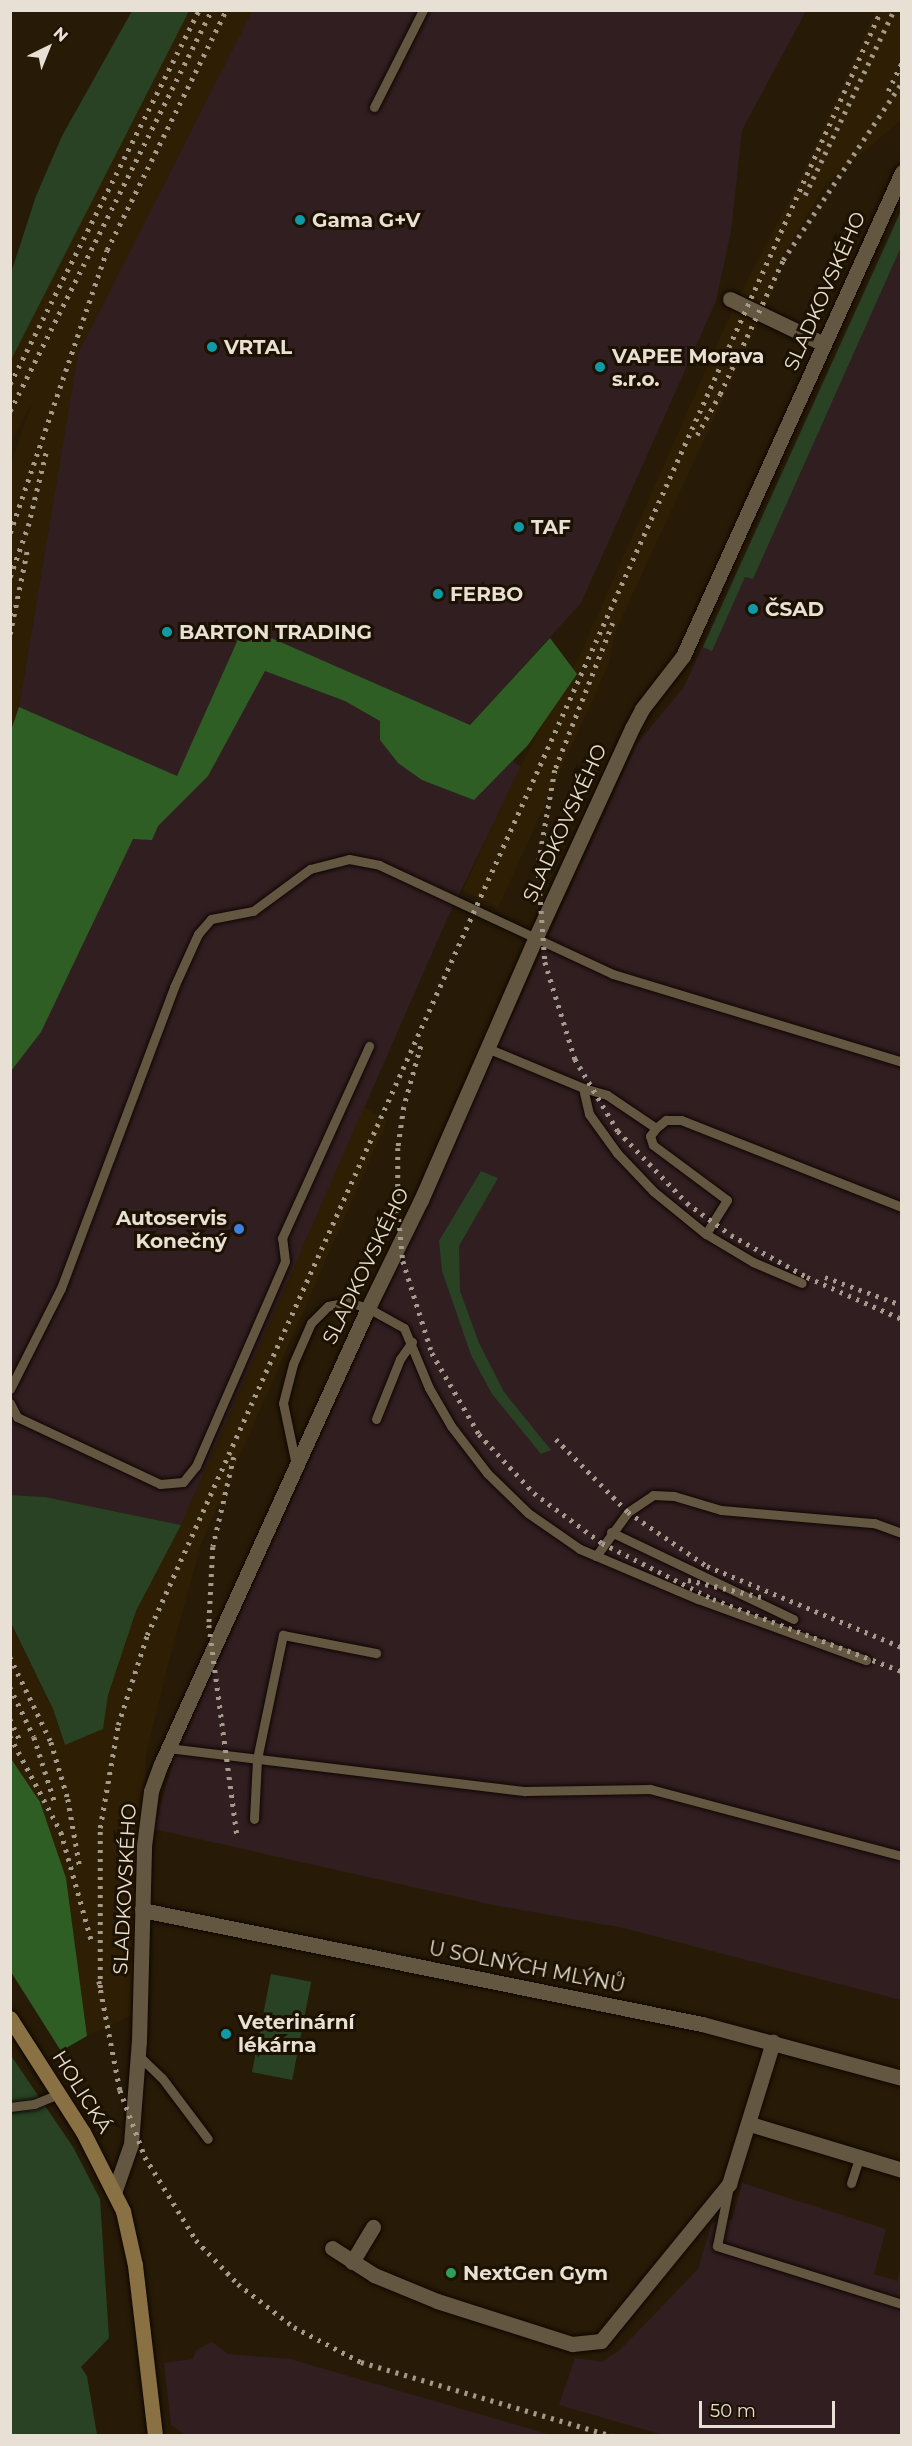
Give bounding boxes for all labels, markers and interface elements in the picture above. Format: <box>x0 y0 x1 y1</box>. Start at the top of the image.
north arrow <box>18 18 78 78</box>
text: N <box>49 23 72 46</box>
place label: Gama G+V <box>312 208 421 232</box>
street label: SLADKOVSKÉHO <box>779 208 871 374</box>
marker: Gama G+V <box>293 213 307 227</box>
place label: VRTAL <box>224 335 292 359</box>
marker: VRTAL <box>205 340 219 354</box>
place label: VAPEE Morava s.r.o. <box>612 344 764 391</box>
marker: VAPEE Morava s.r.o. <box>593 360 607 374</box>
place label: TAF <box>531 515 571 539</box>
marker: TAF <box>512 520 526 534</box>
place label: FERBO <box>450 582 523 606</box>
marker: FERBO <box>431 587 445 601</box>
place label: ČSAD <box>765 597 824 621</box>
marker: ČSAD <box>746 602 760 616</box>
place label: BARTON TRADING <box>179 620 372 644</box>
marker: BARTON TRADING <box>160 625 174 639</box>
street label: SLADKOVSKÉHO <box>518 740 612 906</box>
street label: SLADKOVSKÉHO <box>318 1184 414 1348</box>
place label: Autoservis Konečný <box>116 1206 227 1253</box>
marker: Autoservis Konečný <box>232 1222 246 1236</box>
street label: SLADKOVSKÉHO <box>109 1803 141 1975</box>
street label: U SOLNÝCH MLÝNŮ <box>427 1936 627 1998</box>
place label: Veterinární lékárna <box>238 2010 355 2057</box>
marker: Veterinární lékárna <box>219 2027 233 2041</box>
street label: HOLICKÁ <box>47 2046 117 2138</box>
place label: NextGen Gym <box>463 2261 608 2285</box>
marker: NextGen Gym <box>444 2266 458 2280</box>
scale bar <box>702 2389 838 2427</box>
text: 50 m <box>710 2400 756 2422</box>

